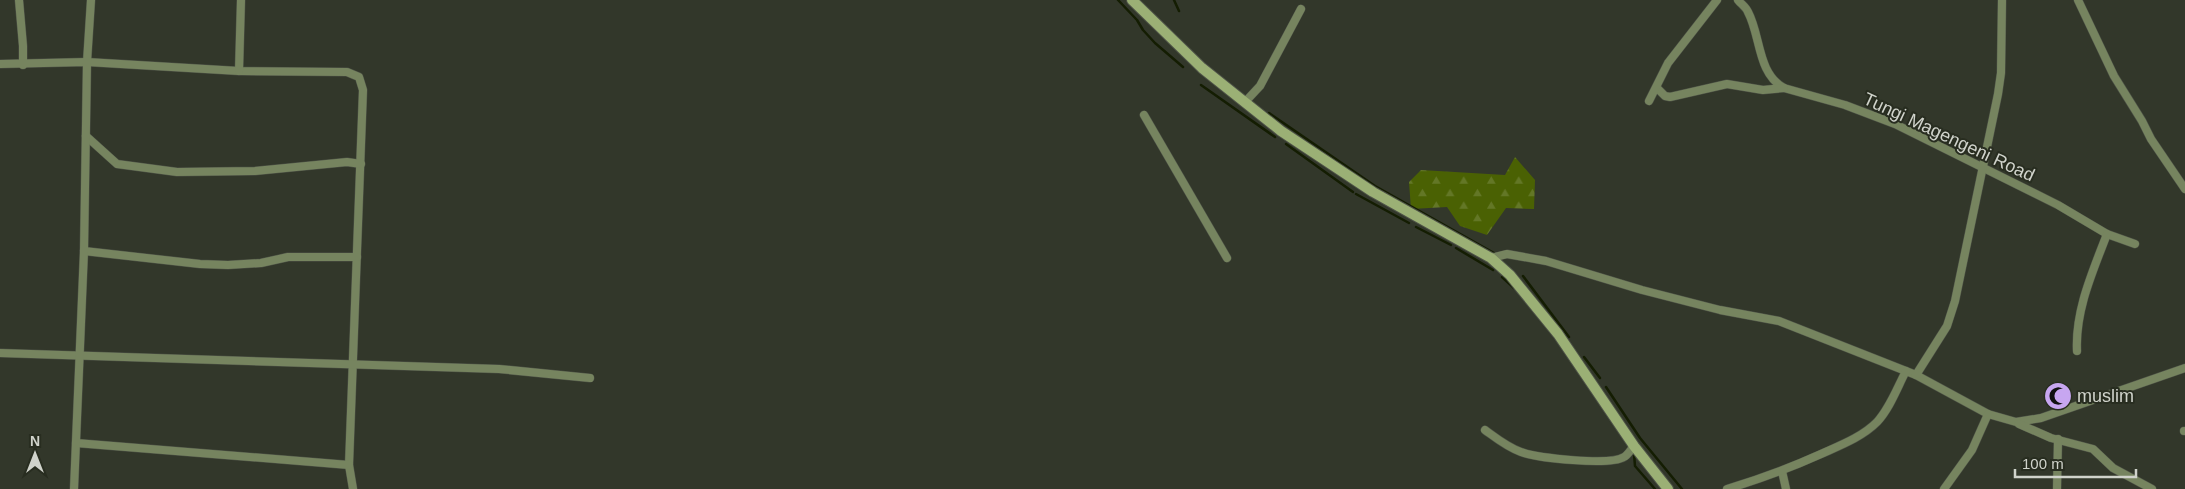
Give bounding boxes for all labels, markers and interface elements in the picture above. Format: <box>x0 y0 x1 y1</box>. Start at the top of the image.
street label: Tungi Magengeni Road <box>1860 89 2038 185</box>
mosque icon: muslim <box>2043 381 2073 411</box>
place label: muslim <box>2077 386 2134 406</box>
north arrow <box>10 429 60 479</box>
text: N <box>30 433 40 449</box>
scale bar <box>2015 446 2136 478</box>
text: 100 m <box>2022 455 2064 472</box>

